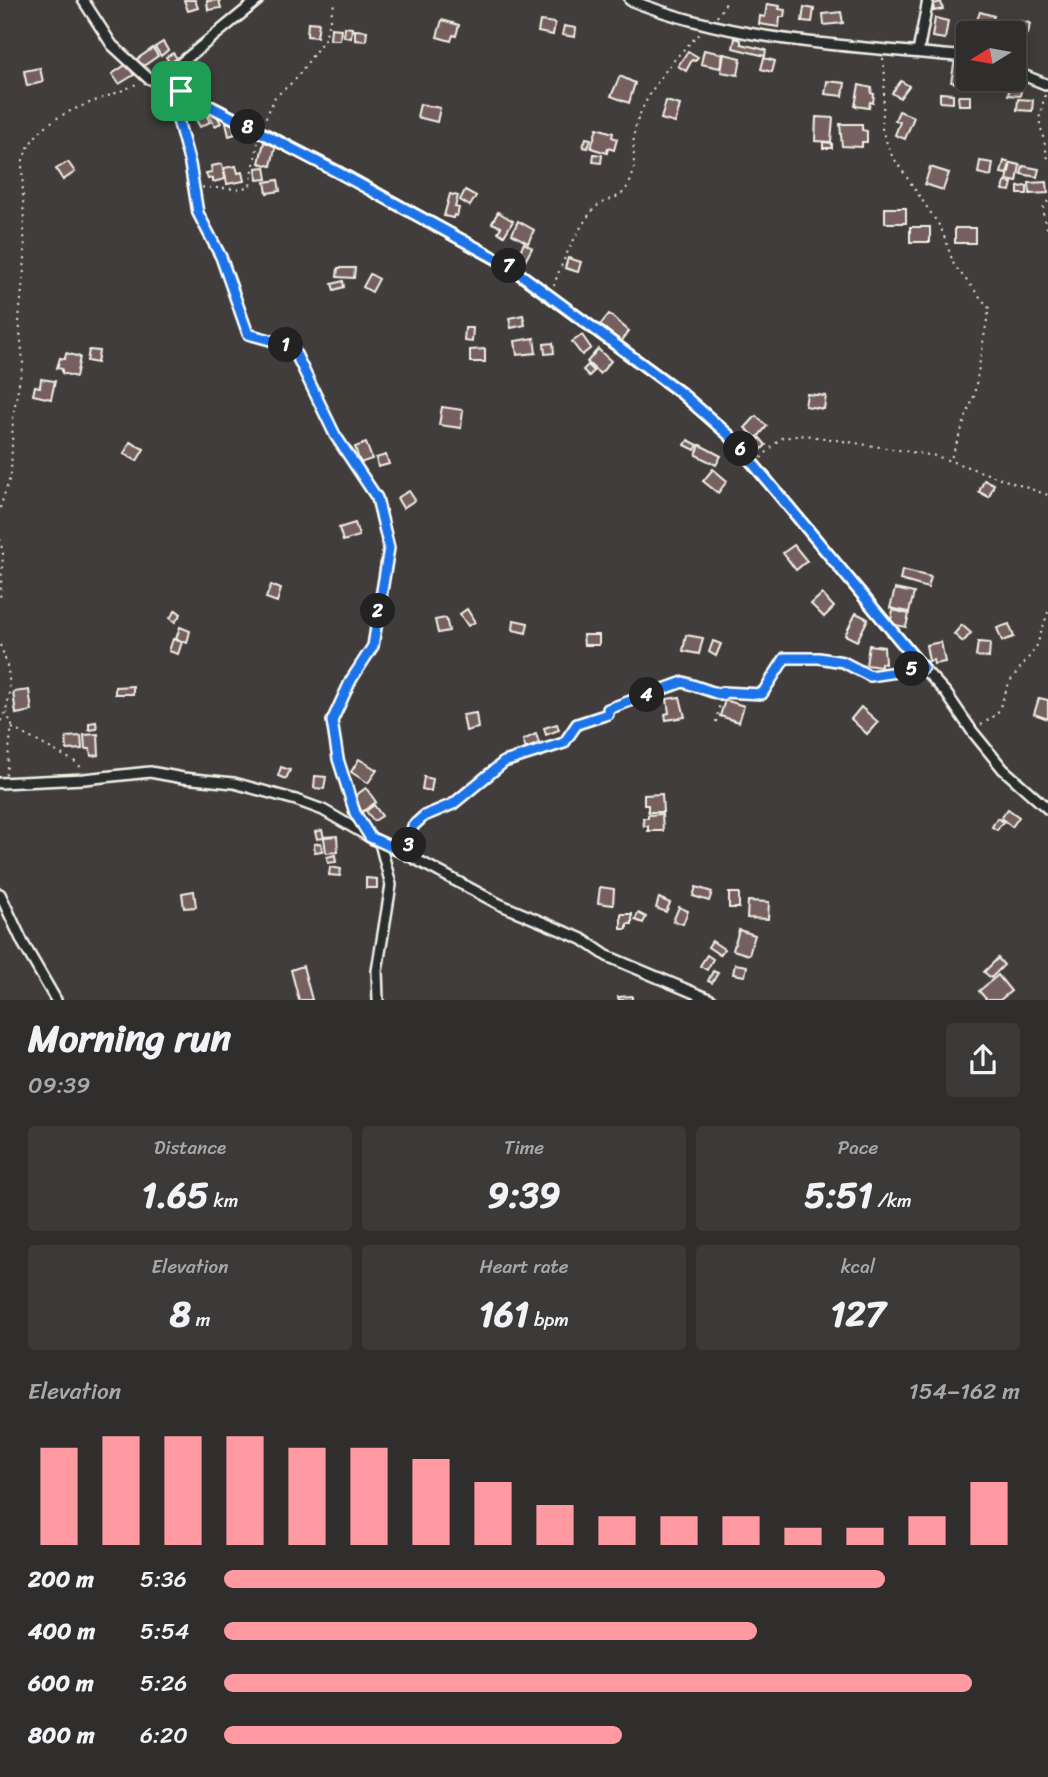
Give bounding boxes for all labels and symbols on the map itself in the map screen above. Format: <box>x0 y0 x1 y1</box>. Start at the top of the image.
north arrow <box>956 21 1026 91</box>
pin <box>151 61 211 121</box>
pin: 8 <box>230 110 266 144</box>
pin: 7 <box>491 248 526 284</box>
pin: 1 <box>268 328 304 362</box>
pin: 6 <box>724 432 758 466</box>
pin: 2 <box>360 594 396 628</box>
pin: 5 <box>894 652 930 686</box>
pin: 4 <box>630 678 664 712</box>
pin: 3 <box>392 828 426 862</box>

